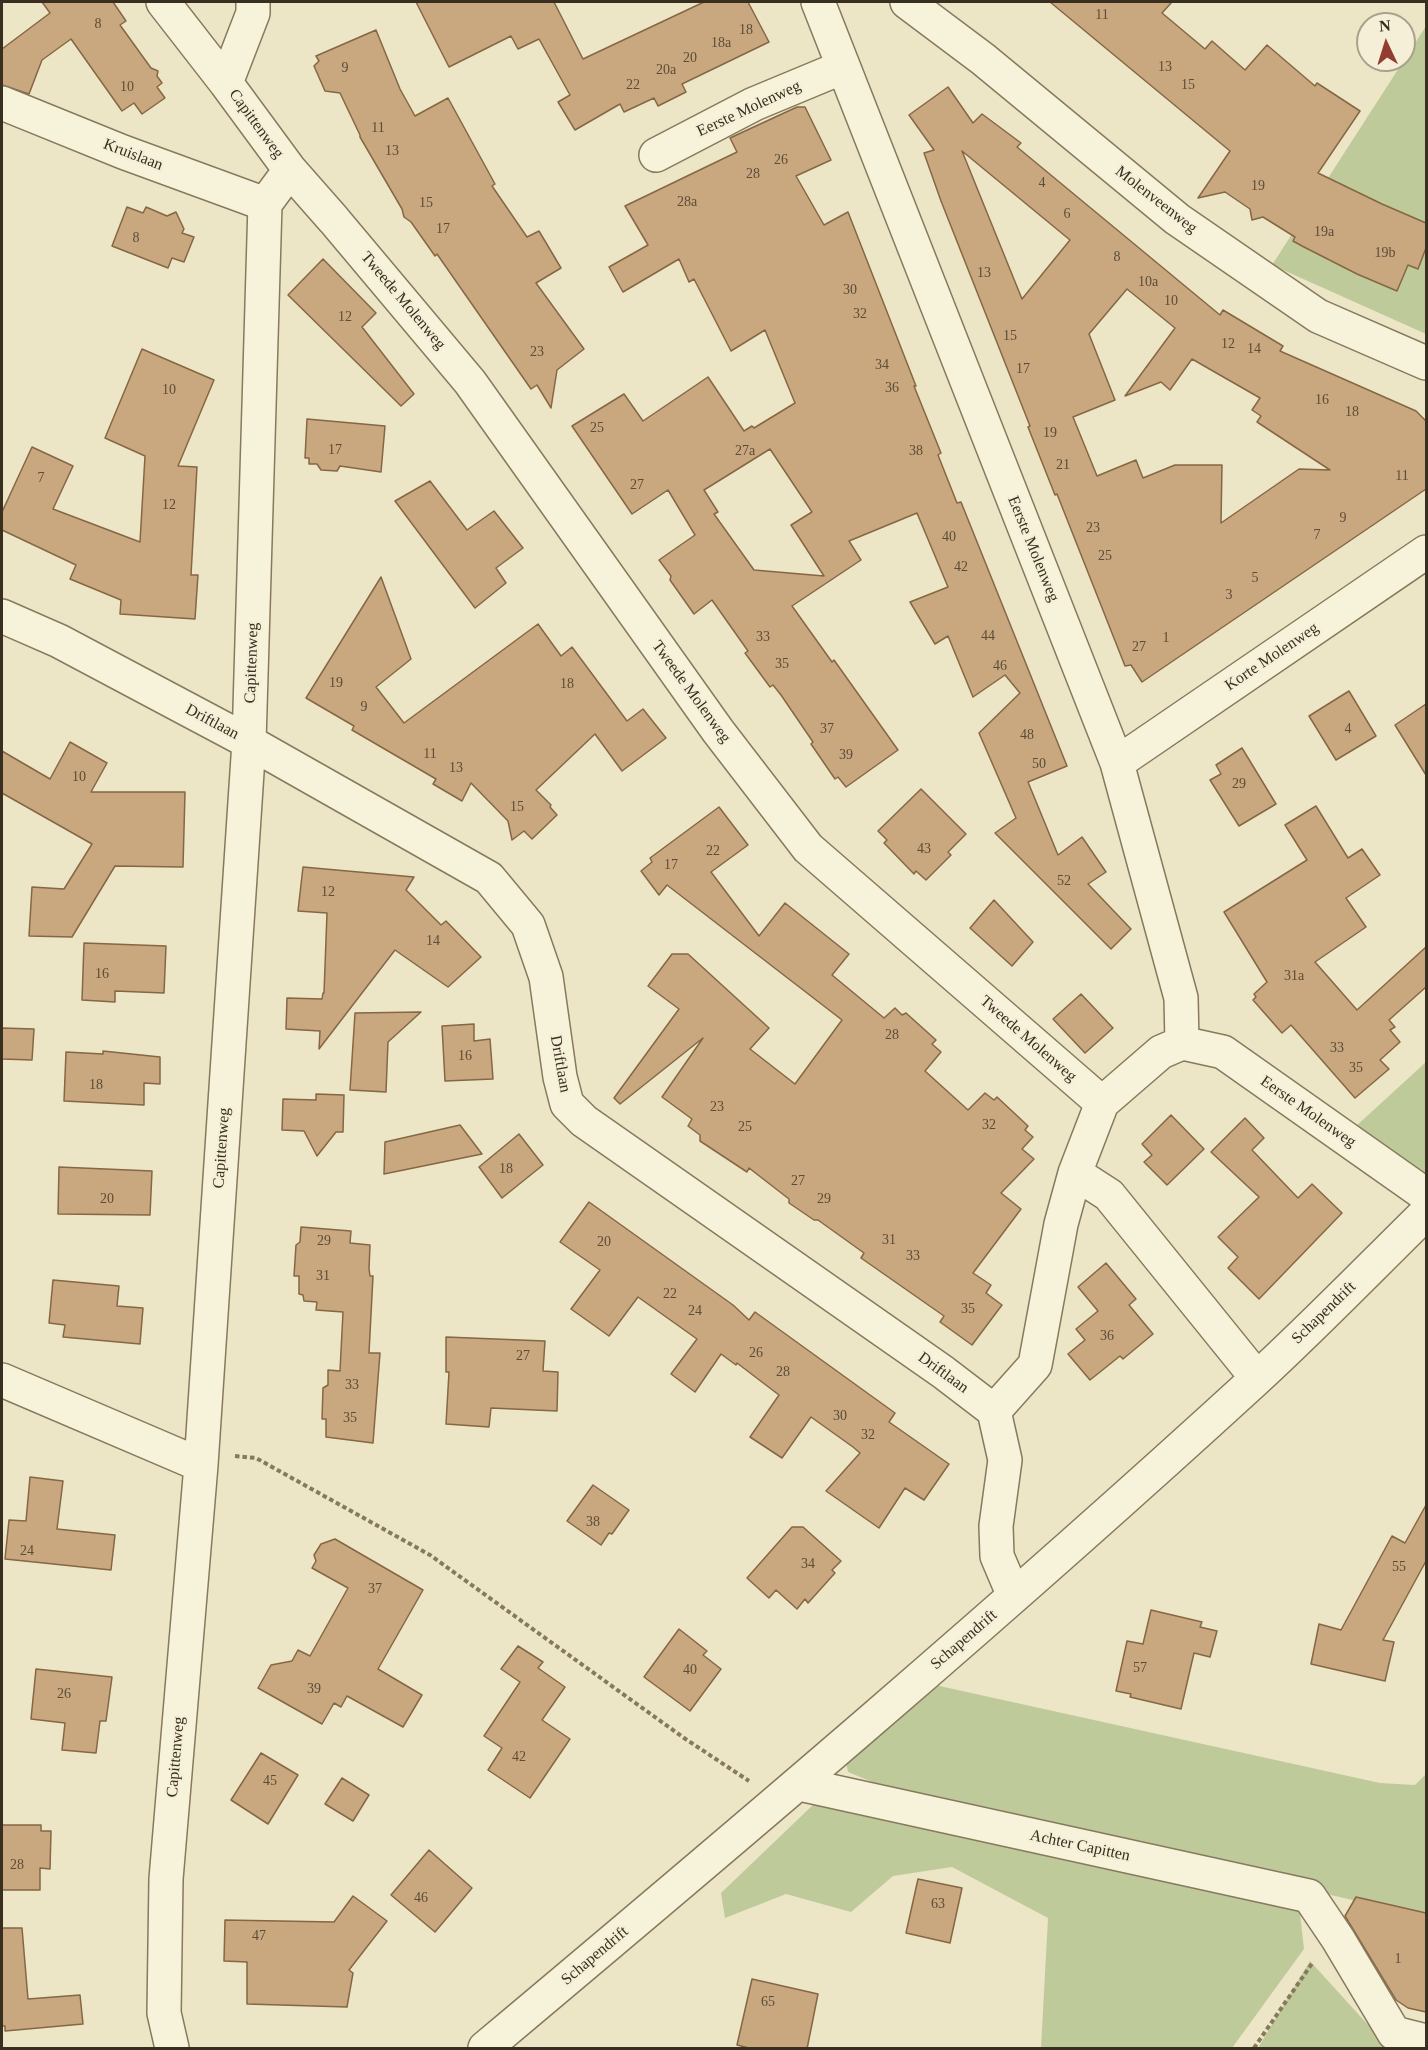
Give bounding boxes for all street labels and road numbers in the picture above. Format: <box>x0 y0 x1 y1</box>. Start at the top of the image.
street label: Eerste Molenweg <box>694 77 804 141</box>
street label: Capittenweg <box>224 86 288 162</box>
street label: Kruislaan <box>101 135 165 175</box>
street label: Molenveenweg <box>1111 162 1201 238</box>
street label: Tweede Molenweg <box>356 248 450 354</box>
street label: Eerste Molenweg <box>1003 493 1063 605</box>
street label: Korte Molenweg <box>1222 619 1322 695</box>
street label: Capittenweg <box>241 622 263 704</box>
street label: Tweede Molenweg <box>647 637 735 747</box>
street label: Driftlaan <box>182 700 242 744</box>
street label: Tweede Molenweg <box>976 992 1080 1086</box>
street label: Driftlaan <box>546 1034 574 1094</box>
street label: Eerste Molenweg <box>1256 1072 1360 1152</box>
street label: Capittenweg <box>210 1107 234 1189</box>
street label: Schapendrift <box>1288 1278 1360 1348</box>
street label: Driftlaan <box>914 1348 972 1398</box>
street label: Schapendrift <box>927 1606 1001 1674</box>
street label: Capittenweg <box>163 1716 189 1798</box>
street label: Achter Capitten <box>1028 1826 1132 1866</box>
street label: Schapendrift <box>558 1922 632 1990</box>

